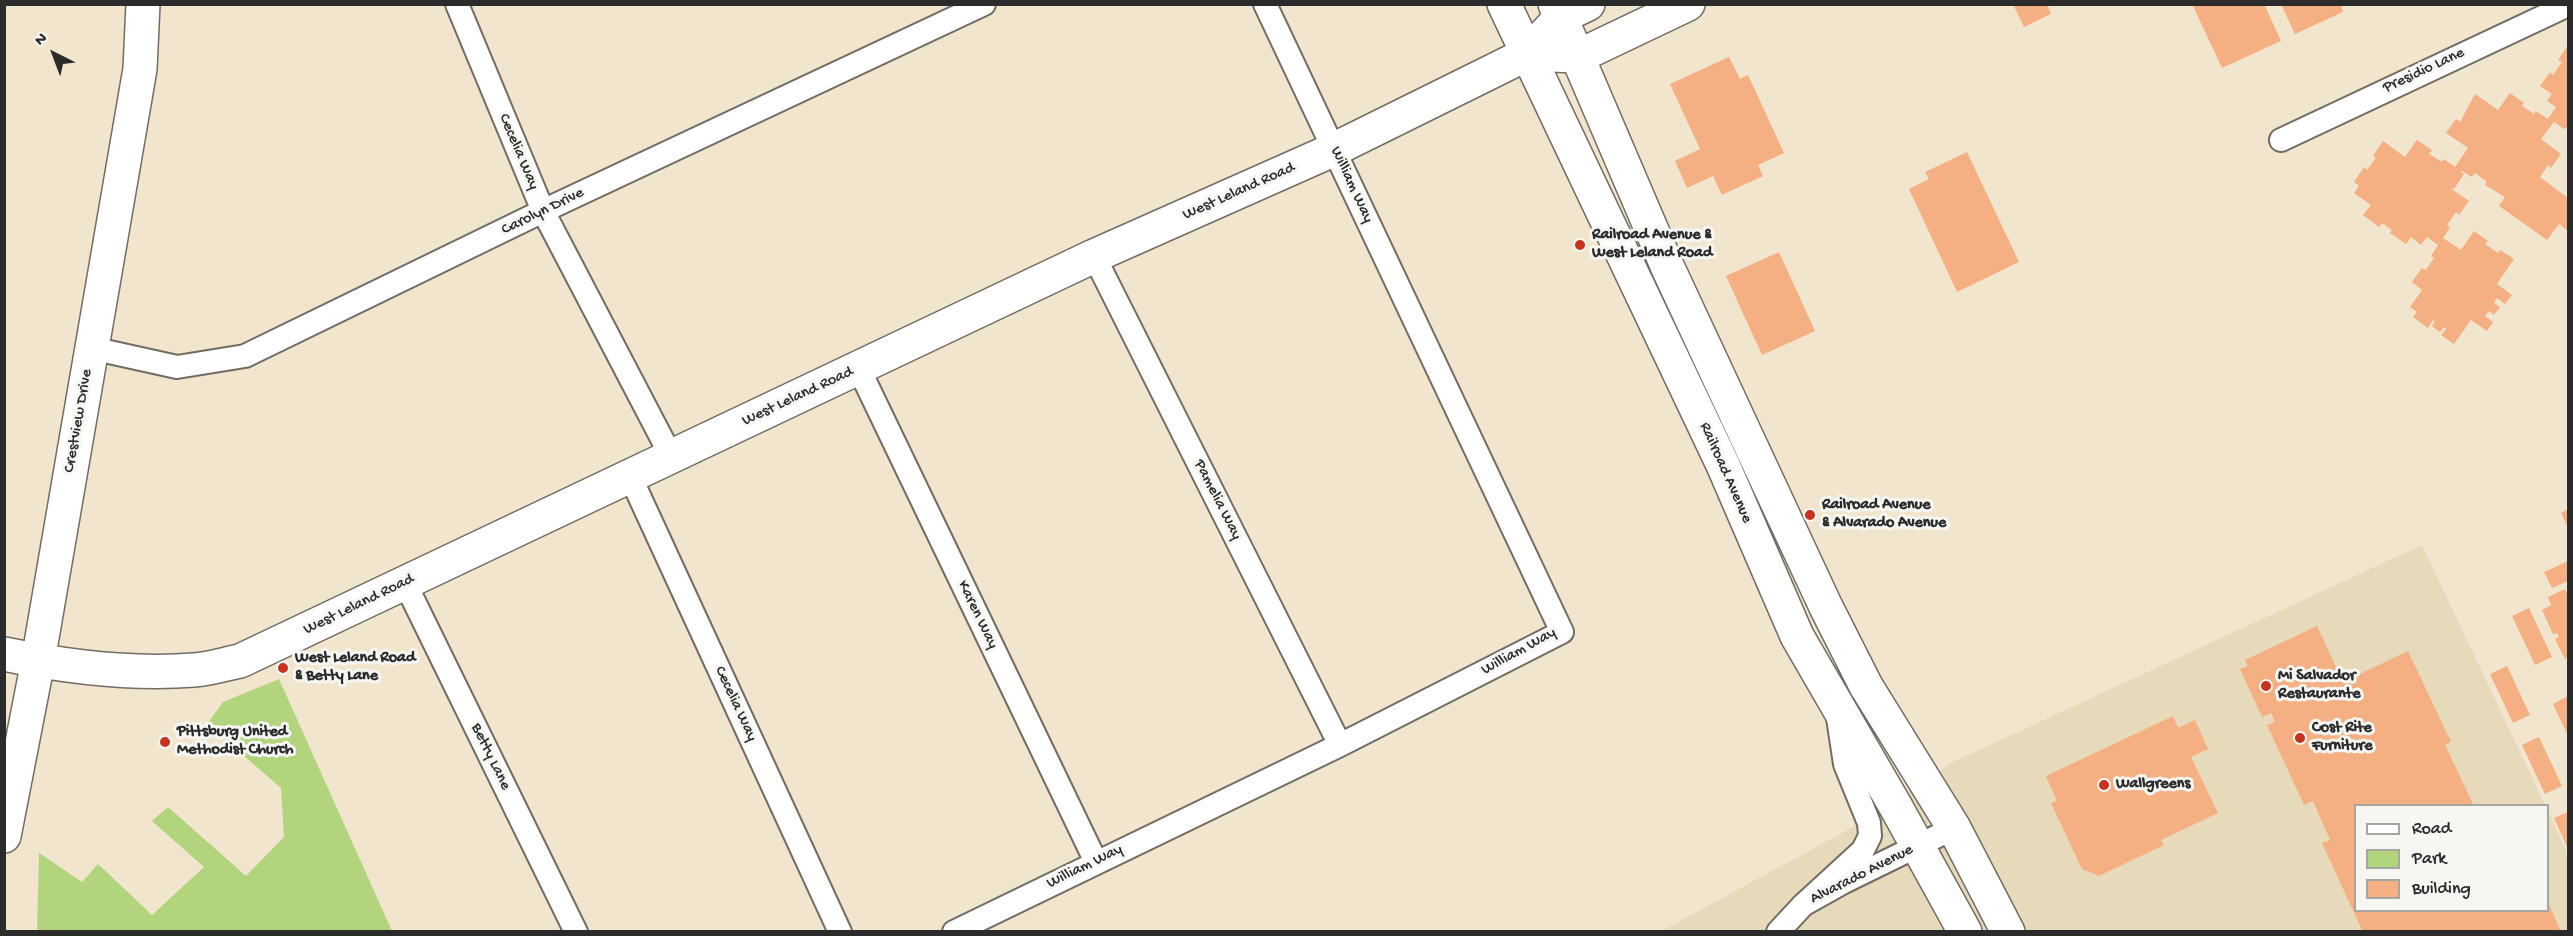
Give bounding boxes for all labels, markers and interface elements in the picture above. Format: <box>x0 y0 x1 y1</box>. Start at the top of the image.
north arrow <box>24 24 84 84</box>
text: N <box>31 30 52 51</box>
street label: Presidio Lane <box>2380 44 2468 98</box>
street label: Cecelia Way <box>493 111 543 193</box>
street label: William Way <box>1325 144 1377 226</box>
street label: West Leland Road <box>1180 159 1298 225</box>
street label: Carolyn Drive <box>499 184 587 240</box>
place label: Railroad Avenue & West Leland Road <box>1592 226 1712 264</box>
marker: Railroad Avenue & West Leland Road <box>1573 238 1587 252</box>
street label: West Leland Road <box>739 363 857 431</box>
street label: Crestview Drive <box>60 368 98 474</box>
street label: Railroad Avenue <box>1694 420 1756 526</box>
street label: Pamelia Way <box>1189 457 1245 543</box>
place label: Railroad Avenue & Alvarado Avenue <box>1822 496 1946 534</box>
marker: Railroad Avenue & Alvarado Avenue <box>1803 508 1817 522</box>
street label: West Leland Road <box>301 570 417 640</box>
street label: Karen Way <box>952 578 1002 652</box>
street label: William Way <box>1478 624 1560 680</box>
place label: West Leland Road & Betty Lane <box>295 649 415 687</box>
marker: West Leland Road & Betty Lane <box>276 661 290 675</box>
street label: Cecelia Way <box>709 663 761 745</box>
place label: Mi Salvador Restaurante <box>2278 667 2360 705</box>
marker: Mi Salvador Restaurante <box>2259 679 2273 693</box>
place label: Cost Rite Furniture <box>2312 719 2372 757</box>
street label: Betty Lane <box>466 721 514 793</box>
place label: Pittsburg United Methodist Church <box>177 723 293 761</box>
marker: Cost Rite Furniture <box>2293 731 2307 745</box>
marker: Pittsburg United Methodist Church <box>158 735 172 749</box>
place label: Wallgreens <box>2116 775 2190 795</box>
marker: Wallgreens <box>2097 778 2111 792</box>
legend <box>2354 804 2549 912</box>
text: Road <box>2412 819 2451 840</box>
street label: William Way <box>1044 840 1126 894</box>
street label: Alvarado Avenue <box>1807 841 1917 909</box>
text: Park <box>2412 849 2446 870</box>
text: Building <box>2412 879 2471 900</box>

